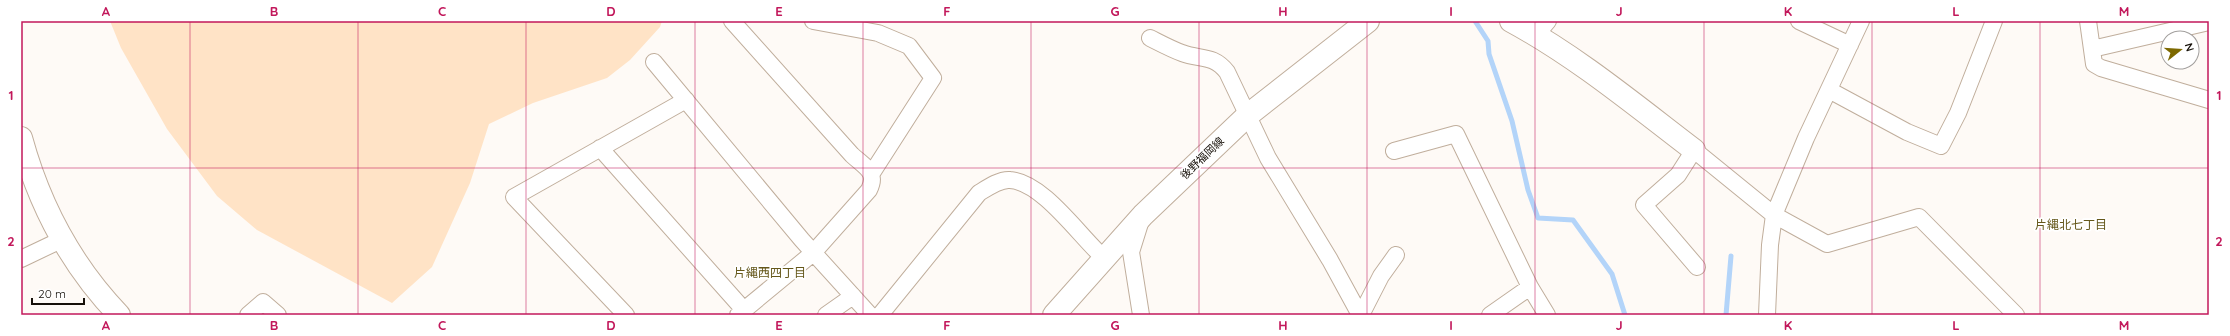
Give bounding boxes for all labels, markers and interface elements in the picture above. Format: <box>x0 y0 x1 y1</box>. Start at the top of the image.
text: A <box>102 3 111 19</box>
text: B <box>270 3 278 19</box>
text: C <box>438 3 446 19</box>
text: D <box>606 3 616 19</box>
text: E <box>775 3 783 19</box>
text: F <box>943 3 951 19</box>
text: G <box>1110 3 1120 19</box>
text: H <box>1278 3 1288 19</box>
text: I <box>1449 3 1453 19</box>
text: J <box>1615 3 1623 19</box>
text: K <box>1784 3 1793 19</box>
text: L <box>1952 3 1960 19</box>
text: M <box>2119 3 2129 19</box>
north arrow <box>2160 30 2200 70</box>
text: N <box>2182 41 2197 53</box>
text: 1 <box>8 87 14 103</box>
text: 1 <box>2216 87 2222 103</box>
street label: 後野福岡線 <box>1177 134 1227 182</box>
district label: 片縄北七丁目 <box>2035 217 2107 232</box>
text: 2 <box>7 233 15 249</box>
text: 2 <box>2215 233 2223 249</box>
district label: 片縄西四丁目 <box>734 265 806 280</box>
scale bar <box>32 280 84 306</box>
text: 20 m <box>38 286 66 301</box>
text: A <box>102 317 111 333</box>
text: B <box>270 317 278 333</box>
text: C <box>438 317 446 333</box>
text: D <box>606 317 616 333</box>
text: E <box>775 317 783 333</box>
text: F <box>943 317 951 333</box>
text: G <box>1110 317 1120 333</box>
text: H <box>1278 317 1288 333</box>
text: I <box>1449 317 1453 333</box>
text: J <box>1615 317 1623 333</box>
text: K <box>1784 317 1793 333</box>
text: L <box>1952 317 1960 333</box>
text: M <box>2119 317 2129 333</box>

